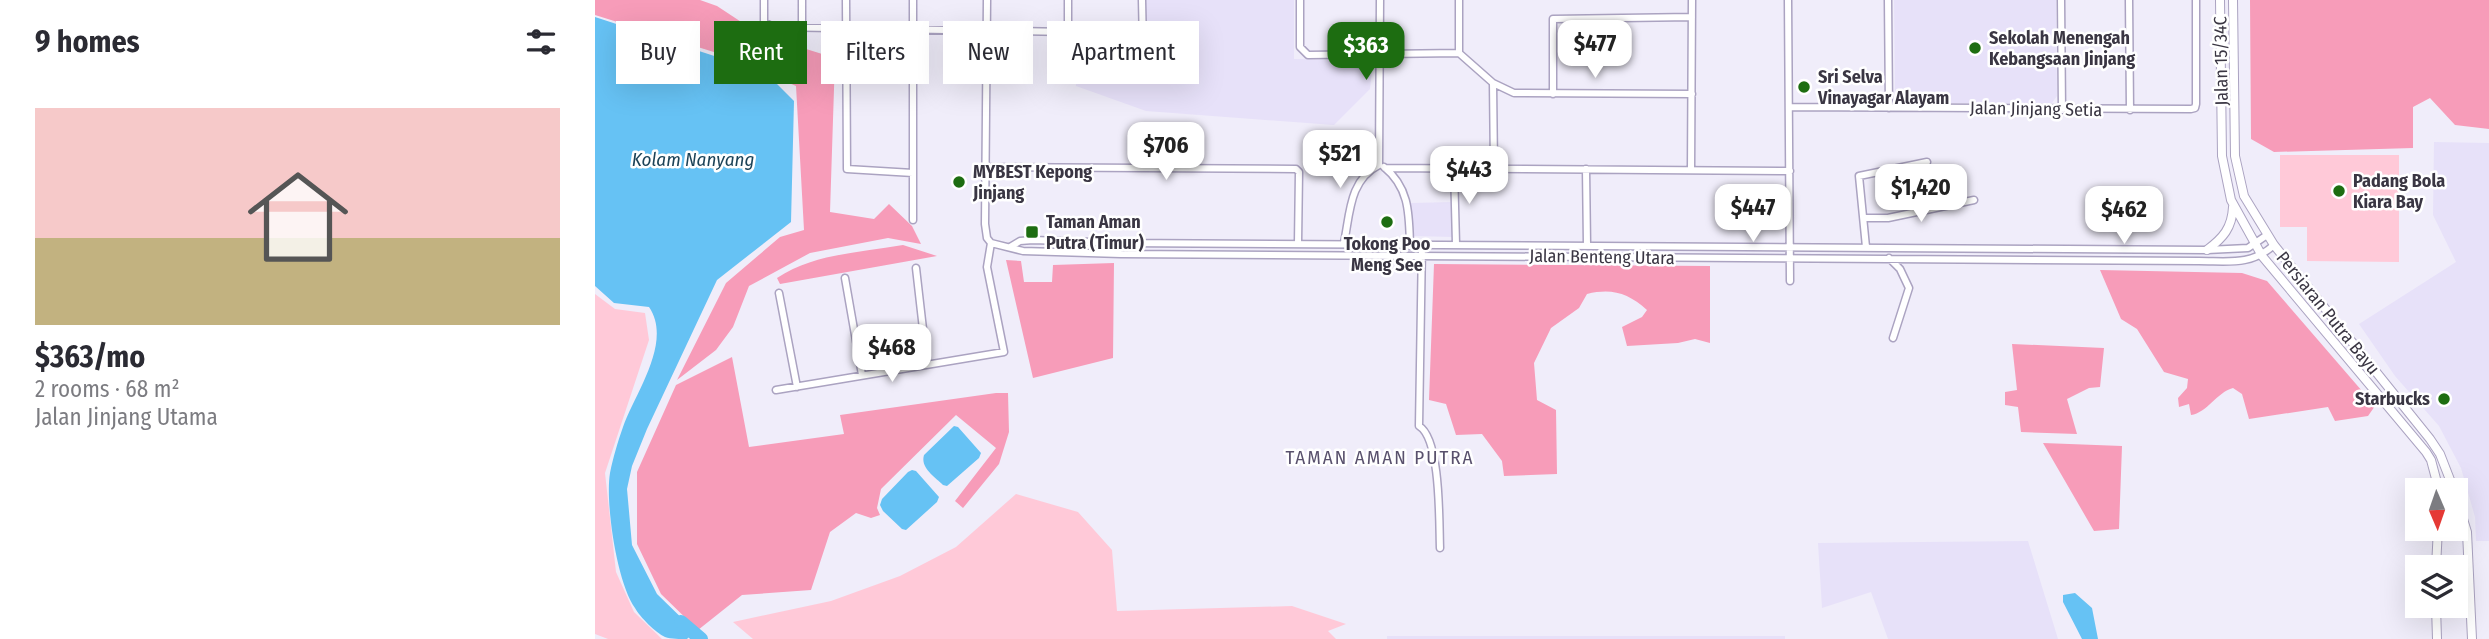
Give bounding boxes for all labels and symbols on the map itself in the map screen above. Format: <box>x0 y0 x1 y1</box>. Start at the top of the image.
street label: Jalan 15/34C <box>2209 16 2233 106</box>
pin: $477 <box>1554 20 1636 80</box>
pin: $363 <box>1325 22 1407 82</box>
place label: Sekolah Menengah Kebangsaan Jinjang <box>1989 27 2135 70</box>
marker: Sekolah Menengah Kebangsaan Jinjang <box>1967 40 1983 56</box>
place label: Sri Selva Vinayagar Alayam <box>1817 66 1949 109</box>
marker: Sri Selva Vinayagar Alayam <box>1796 79 1812 95</box>
street label: Jalan Jinjang Setia <box>1970 97 2103 121</box>
pin: $706 <box>1125 122 1207 182</box>
pin: $521 <box>1299 130 1381 190</box>
pin: $443 <box>1428 146 1510 206</box>
water label: Kolam Nanyang <box>632 148 754 171</box>
place label: MYBEST Kepong Jinjang <box>972 161 1092 204</box>
pin: $1,420 <box>1864 164 1978 224</box>
place label: Padang Bola Kiara Bay <box>2353 170 2445 213</box>
marker: MYBEST Kepong Jinjang <box>951 174 967 190</box>
marker: Padang Bola Kiara Bay <box>2331 183 2347 199</box>
pin: $447 <box>1712 184 1794 244</box>
pin: $462 <box>2083 187 2165 246</box>
place label: Taman Aman Putra (Timur) <box>1046 211 1144 254</box>
marker: Tokong Poo Meng See <box>1379 214 1395 230</box>
marker: Taman Aman Putra (Timur) <box>1024 224 1040 240</box>
place label: Tokong Poo Meng See <box>1344 233 1431 276</box>
street label: Jalan Benteng Utara <box>1529 245 1675 269</box>
street label: Persiaran Putra Bayu <box>2272 247 2384 379</box>
pin: $468 <box>851 324 933 384</box>
place label: Starbucks <box>2355 388 2430 410</box>
marker: Starbucks <box>2436 391 2452 407</box>
district label: TAMAN AMAN PUTRA <box>1285 446 1475 469</box>
north arrow <box>2405 478 2467 541</box>

